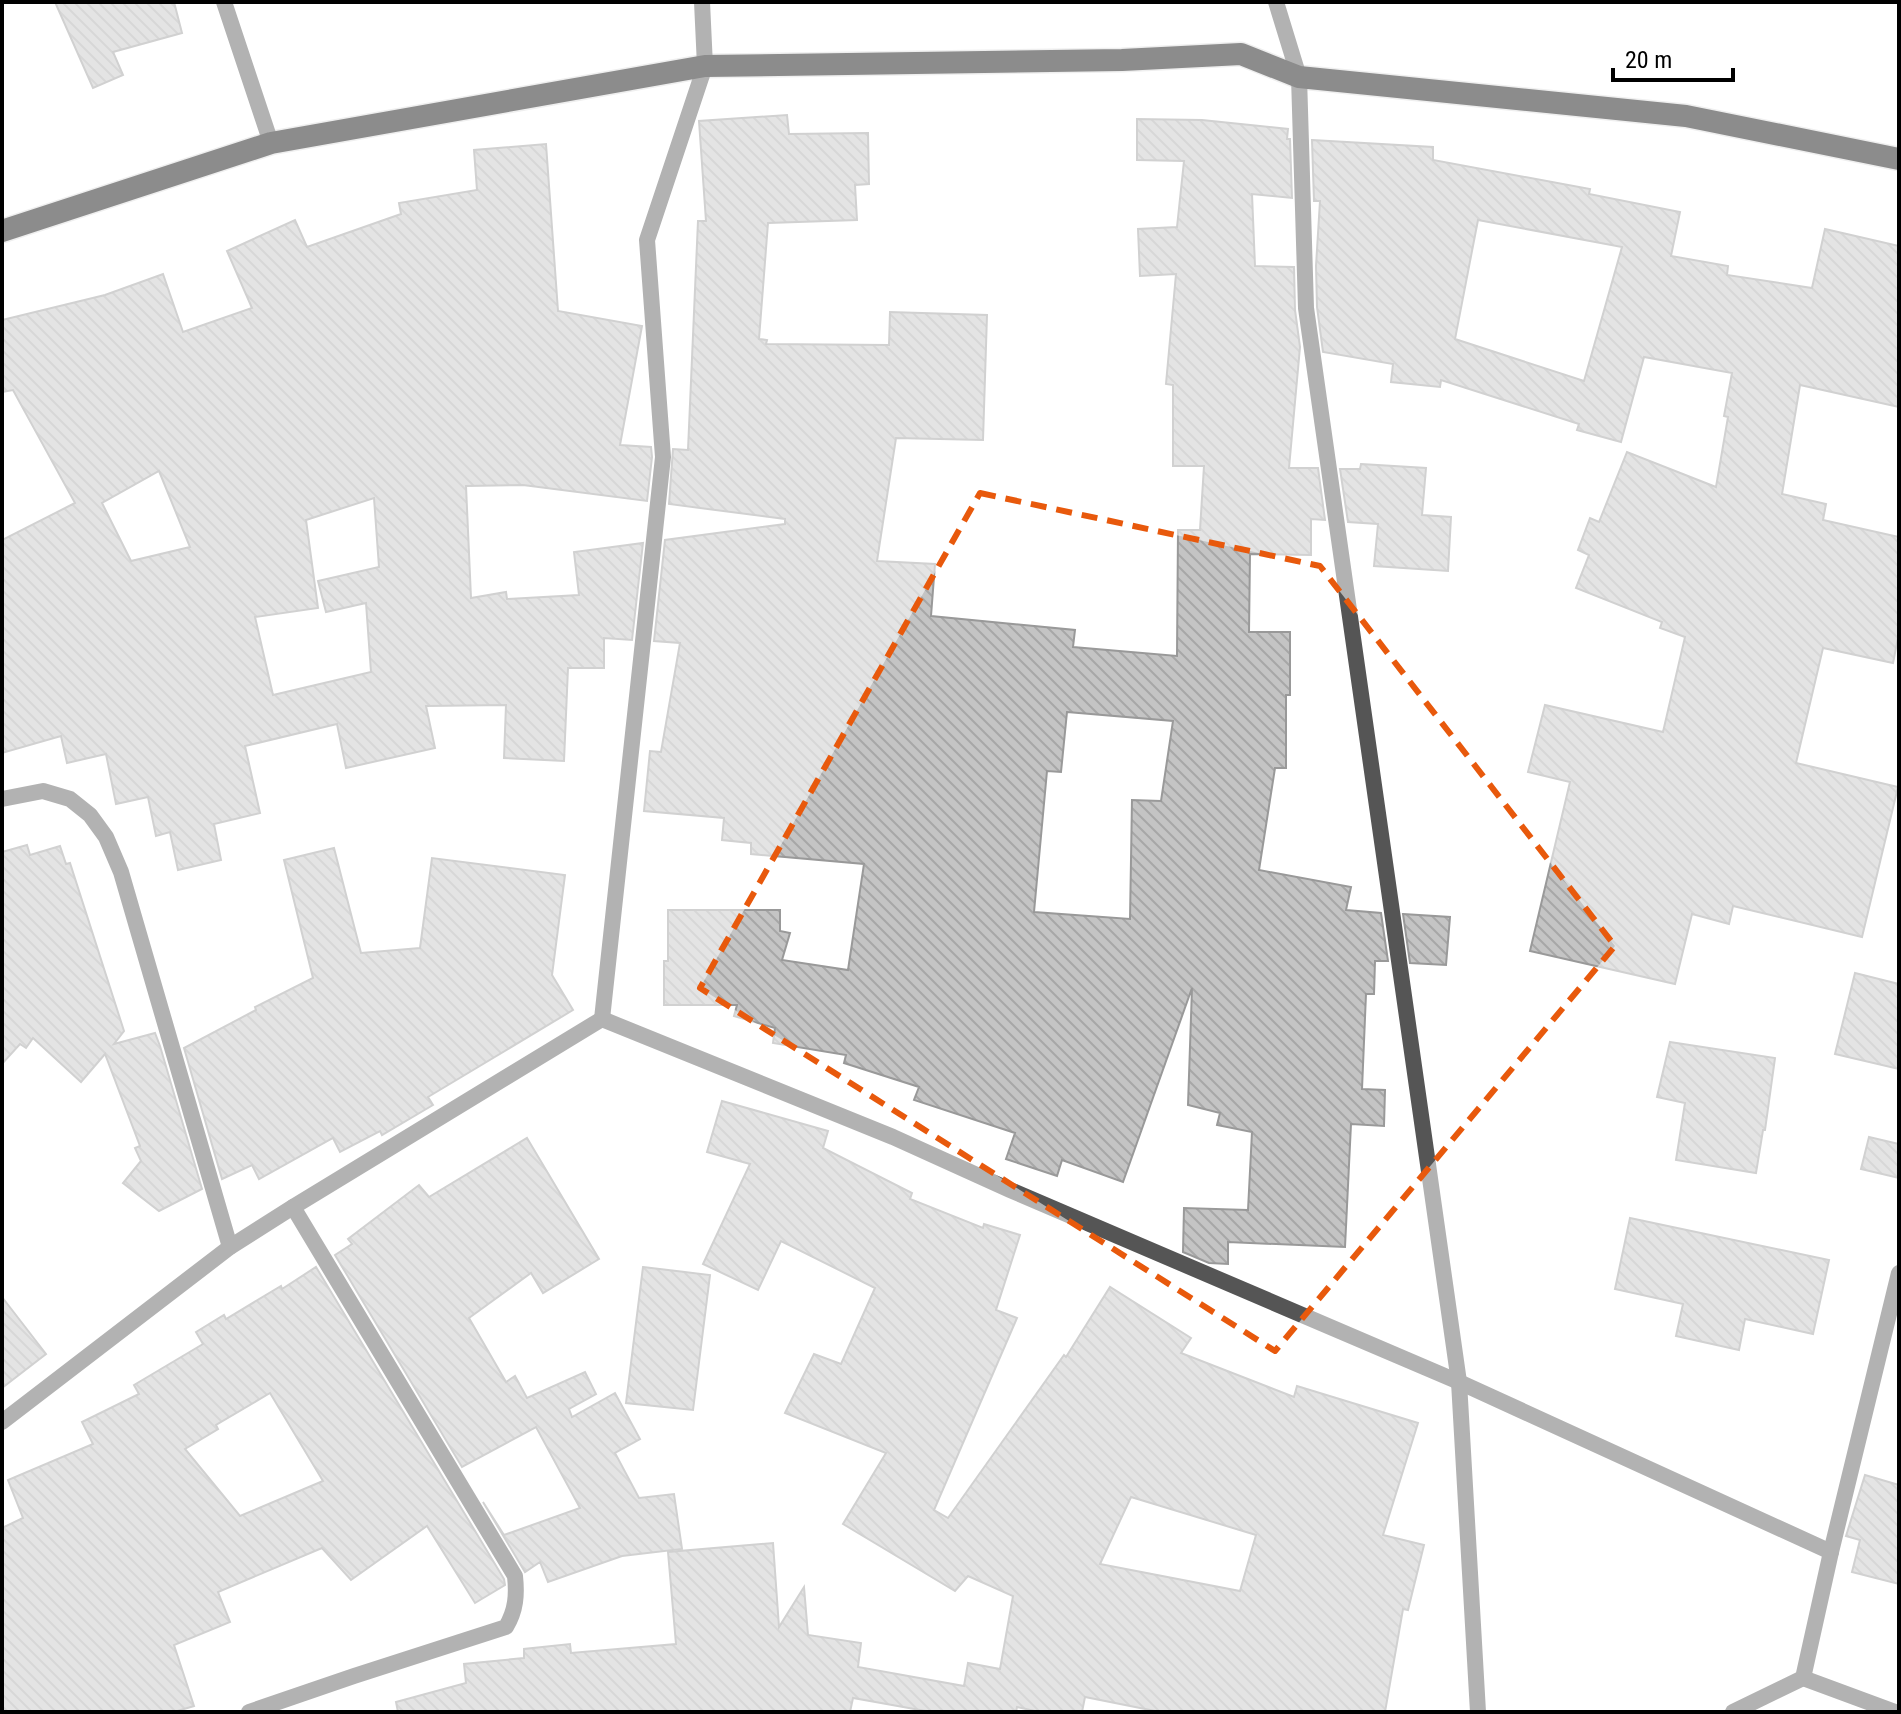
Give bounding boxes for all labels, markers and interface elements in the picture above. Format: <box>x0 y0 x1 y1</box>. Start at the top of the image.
scale bar <box>1613 32 1733 82</box>
text: 20 m <box>1625 46 1672 74</box>

